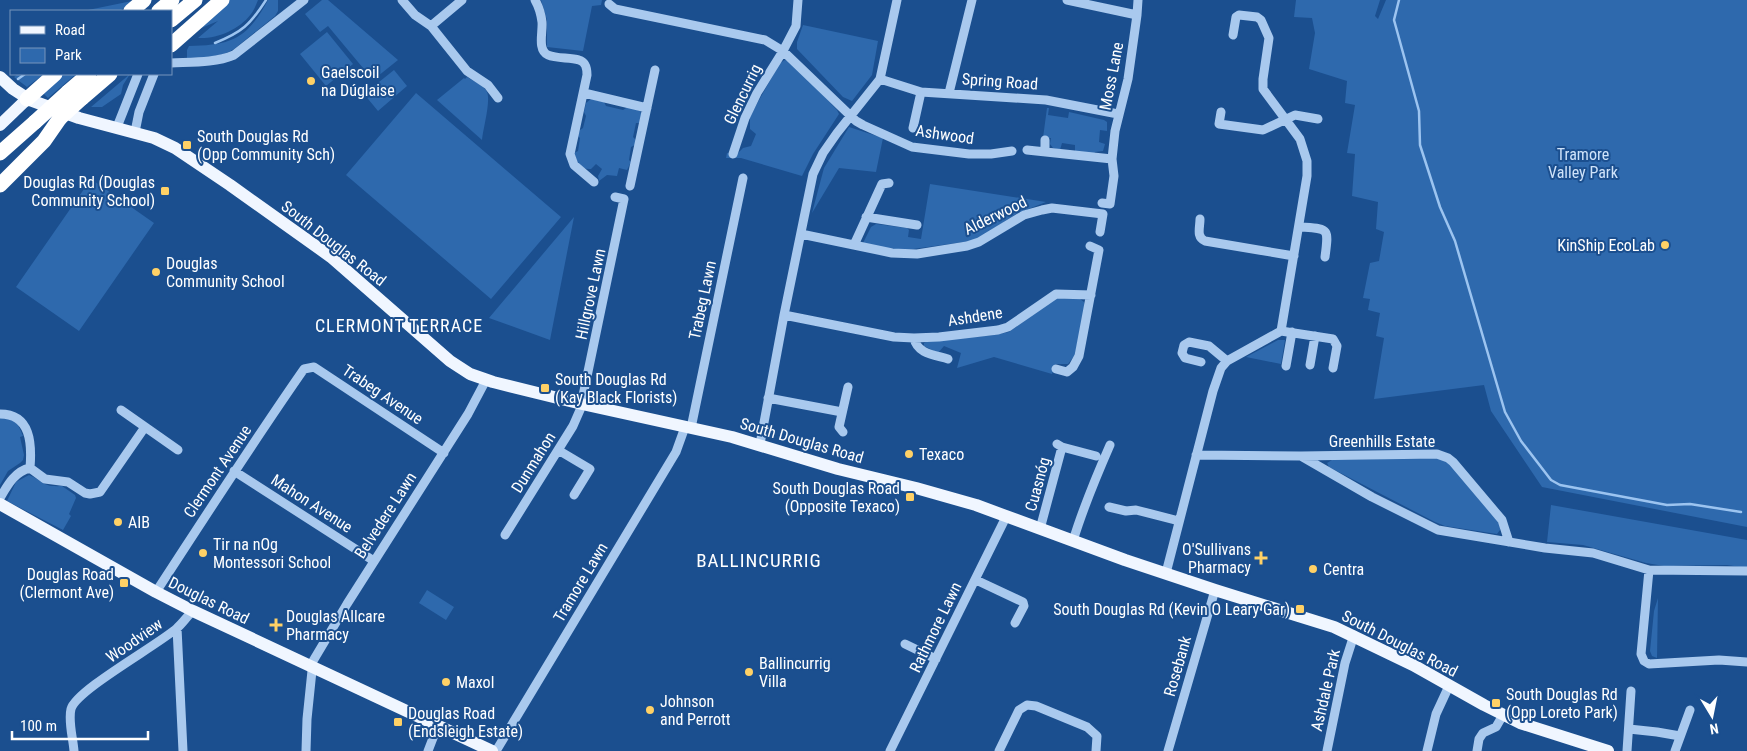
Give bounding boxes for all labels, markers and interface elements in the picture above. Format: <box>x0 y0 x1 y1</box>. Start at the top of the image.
legend <box>10 10 172 75</box>
text: Road <box>55 21 85 39</box>
street label: Moss Lane <box>1096 40 1127 112</box>
text: Park <box>55 46 82 64</box>
street label: Glencurrig <box>720 61 765 128</box>
place label: Gaelscoil na Dúglaise <box>321 63 395 100</box>
street label: Spring Road <box>961 69 1039 94</box>
marker: Gaelscoil na Dúglaise <box>305 75 317 87</box>
street label: Ashwood <box>915 121 975 148</box>
place label: South Douglas Rd (Opp Community Sch) <box>197 127 335 164</box>
marker: South Douglas Rd (Opp Community Sch) <box>181 139 193 151</box>
park label: Tramore Valley Park <box>1548 145 1619 182</box>
place label: Douglas Rd (Douglas Community School) <box>23 173 155 210</box>
marker: Douglas Rd (Douglas Community School) <box>159 185 171 197</box>
street label: Alderwood <box>961 192 1030 239</box>
street label: South Douglas Road <box>278 197 390 290</box>
place label: KinShip EcoLab <box>1557 236 1655 255</box>
marker: KinShip EcoLab <box>1659 239 1671 251</box>
street label: Hillgrove Lawn <box>572 247 609 341</box>
place label: Douglas Community School <box>166 254 285 291</box>
street label: Trabeg Lawn <box>685 259 720 341</box>
marker: Douglas Community School <box>150 266 162 278</box>
street label: Ashdene <box>946 303 1004 330</box>
district label: CLERMONT TERRACE <box>315 315 483 336</box>
street label: Trabeg Avenue <box>339 361 427 428</box>
place label: South Douglas Rd (Kay Black Florists) <box>555 370 677 407</box>
marker: South Douglas Rd (Kay Black Florists) <box>539 382 551 394</box>
street label: South Douglas Road <box>738 414 866 467</box>
street label: Clermont Avenue <box>180 421 255 521</box>
street label: Dunmahon <box>507 428 559 496</box>
street label: Greenhills Estate <box>1329 432 1435 451</box>
place label: Texaco <box>919 445 964 464</box>
marker: Texaco <box>903 448 915 460</box>
street label: Cuasnóg <box>1021 455 1054 513</box>
street label: Belvedere Lawn <box>351 469 420 562</box>
street label: Mahon Avenue <box>268 470 356 537</box>
place label: South Douglas Road (Opposite Texaco) <box>773 479 900 516</box>
marker: South Douglas Road (Opposite Texaco) <box>904 491 916 503</box>
place label: AIB <box>128 513 150 532</box>
marker: AIB <box>112 516 124 528</box>
place label: Tir na nOg Montessori School <box>213 535 331 572</box>
street label: Tramore Lawn <box>549 539 612 625</box>
place label: O'Sullivans Pharmacy <box>1182 540 1251 577</box>
marker: Tir na nOg Montessori School <box>197 547 209 559</box>
district label: BALLINCURRIG <box>696 549 822 572</box>
marker: O'Sullivans Pharmacy <box>1255 552 1267 564</box>
place label: Centra <box>1323 560 1364 579</box>
marker: Centra <box>1307 563 1319 575</box>
place label: Douglas Road (Clermont Ave) <box>19 565 114 602</box>
street label: Douglas Road <box>165 573 252 628</box>
marker: Douglas Road (Clermont Ave) <box>118 577 130 589</box>
street label: Rathmore Lawn <box>905 579 965 675</box>
place label: South Douglas Rd (Kevin O Leary Gar) <box>1053 600 1290 619</box>
marker: South Douglas Rd (Kevin O Leary Gar) <box>1294 603 1306 615</box>
street label: South Douglas Road <box>1339 606 1461 681</box>
place label: Douglas Allcare Pharmacy <box>286 607 385 644</box>
street label: Woodview <box>102 614 166 667</box>
marker: Douglas Allcare Pharmacy <box>270 619 282 631</box>
street label: Rosebank <box>1160 633 1195 698</box>
street label: Ashdale Park <box>1307 647 1344 733</box>
place label: Ballincurrig Villa <box>759 654 831 691</box>
marker: Ballincurrig Villa <box>743 666 755 678</box>
place label: Maxol <box>456 673 494 692</box>
marker: Maxol <box>440 676 452 688</box>
place label: South Douglas Rd (Opp Loreto Park) <box>1506 685 1618 722</box>
north arrow <box>1687 691 1737 741</box>
place label: Johnson and Perrott <box>660 692 731 729</box>
marker: South Douglas Rd (Opp Loreto Park) <box>1490 697 1502 709</box>
place label: Douglas Road (Endsleigh Estate) <box>408 704 523 741</box>
marker: Johnson and Perrott <box>644 704 656 716</box>
scale bar <box>12 708 149 740</box>
marker: Douglas Road (Endsleigh Estate) <box>392 716 404 728</box>
text: 100 m <box>20 717 57 735</box>
text: N <box>1709 720 1720 737</box>

